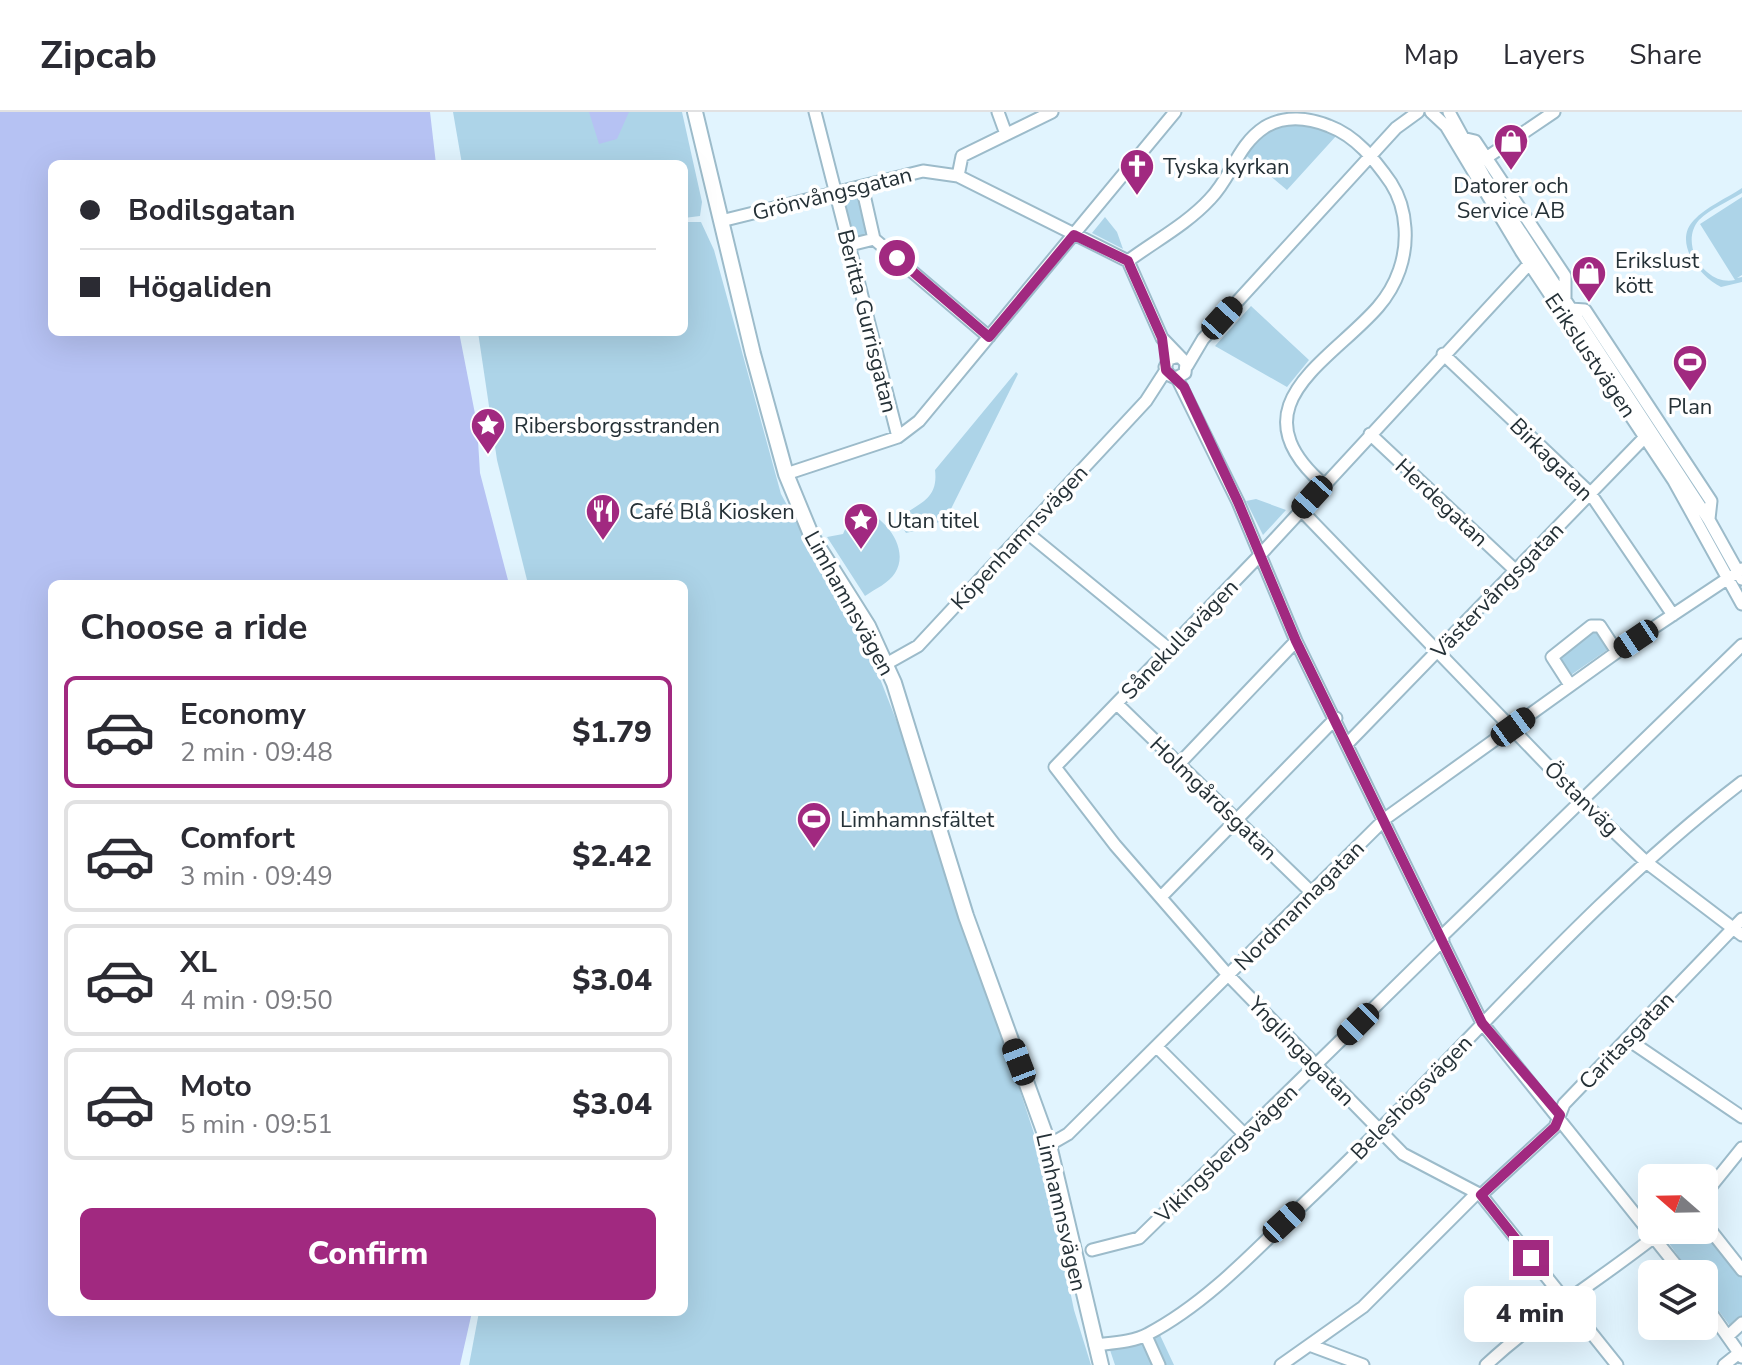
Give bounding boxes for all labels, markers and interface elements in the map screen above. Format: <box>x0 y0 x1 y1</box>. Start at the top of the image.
text: Zipcab <box>40 30 157 81</box>
text: Map <box>1404 36 1459 74</box>
text: Layers <box>1503 36 1585 74</box>
text: Share <box>1629 36 1702 74</box>
shop icon: Datorer och Service AB <box>1492 122 1530 172</box>
church icon: Tyska kyrkan <box>1118 147 1156 197</box>
place label: Tyska kyrkan <box>1163 152 1290 182</box>
street label: Grönvångsgatan <box>749 160 915 228</box>
place label: Datorer och Service AB <box>1453 171 1569 226</box>
text: Bodilsgatan <box>128 190 296 231</box>
street label: Beritta Gurrisgatan <box>830 226 904 416</box>
route start <box>879 240 915 276</box>
place label: Erikslust kött <box>1615 246 1700 301</box>
shop icon: Erikslust kött <box>1570 254 1608 304</box>
text: Högaliden <box>128 267 272 308</box>
street label: Erikslustvägen <box>1537 287 1643 424</box>
car <box>1197 292 1247 344</box>
sports icon: Plan <box>1671 343 1709 393</box>
place label: Plan <box>1668 392 1712 422</box>
place icon: Ribersborgsstranden <box>469 406 507 456</box>
place label: Ribersborgsstranden <box>514 411 720 441</box>
street label: Birkagatan <box>1503 411 1600 508</box>
street label: Herdegatan <box>1388 452 1494 554</box>
street label: Köpenhamnsvägen <box>944 459 1095 617</box>
car <box>1287 471 1337 523</box>
restaurant icon: Café Blå Kiosken <box>584 492 622 542</box>
place label: Café Blå Kiosken <box>629 497 795 527</box>
place icon: Utan titel <box>842 501 880 551</box>
place label: Utan titel <box>887 506 980 536</box>
street label: Västervångsgatan <box>1424 516 1571 666</box>
street label: Limhamnsvägen <box>797 526 901 681</box>
street label: Sånekullavägen <box>1114 573 1245 707</box>
text: Choose a ride <box>80 603 308 652</box>
car <box>1609 616 1663 662</box>
text: Economy <box>180 694 306 735</box>
icon: car <box>84 696 156 768</box>
car <box>1487 703 1539 751</box>
text: $1.79 <box>572 712 652 753</box>
street label: Holmgårdsgatan <box>1143 730 1284 867</box>
text: 2 min · 09:48 <box>180 735 333 770</box>
street label: Östanväg <box>1537 755 1625 843</box>
sports icon: Limhamnsfältet <box>795 800 833 850</box>
place label: Limhamnsfältet <box>840 805 994 835</box>
text: Comfort <box>180 818 295 859</box>
icon: car <box>84 820 156 892</box>
street label: Nordmannagatan <box>1228 834 1371 977</box>
text: $2.42 <box>572 836 652 877</box>
text: 3 min · 09:49 <box>180 859 333 894</box>
text: XL <box>180 942 217 983</box>
icon: car <box>84 944 156 1016</box>
text: $3.04 <box>572 960 652 1001</box>
text: 4 min · 09:50 <box>180 983 333 1018</box>
street label: Caritasgatan <box>1572 985 1681 1096</box>
street label: Ynglingagatan <box>1241 990 1361 1113</box>
car <box>1333 999 1383 1049</box>
street label: Beleshögsvägen <box>1344 1029 1479 1167</box>
car <box>999 1035 1039 1089</box>
text: Moto <box>180 1066 252 1107</box>
icon: car <box>84 1068 156 1140</box>
street label: Vikingsbergsvägen <box>1148 1078 1305 1230</box>
text: $3.04 <box>572 1084 652 1125</box>
text: 5 min · 09:51 <box>180 1107 333 1142</box>
street label: Limhamnsvägen <box>1028 1130 1094 1294</box>
north arrow <box>1638 1164 1718 1244</box>
map controls <box>1638 1164 1718 1340</box>
car <box>1258 1197 1310 1247</box>
button: Confirm <box>80 1208 656 1300</box>
route end <box>1513 1240 1549 1276</box>
button: layers <box>1638 1260 1718 1340</box>
callout: 4 min <box>1465 1286 1597 1342</box>
text: 4 min <box>1496 1296 1564 1331</box>

